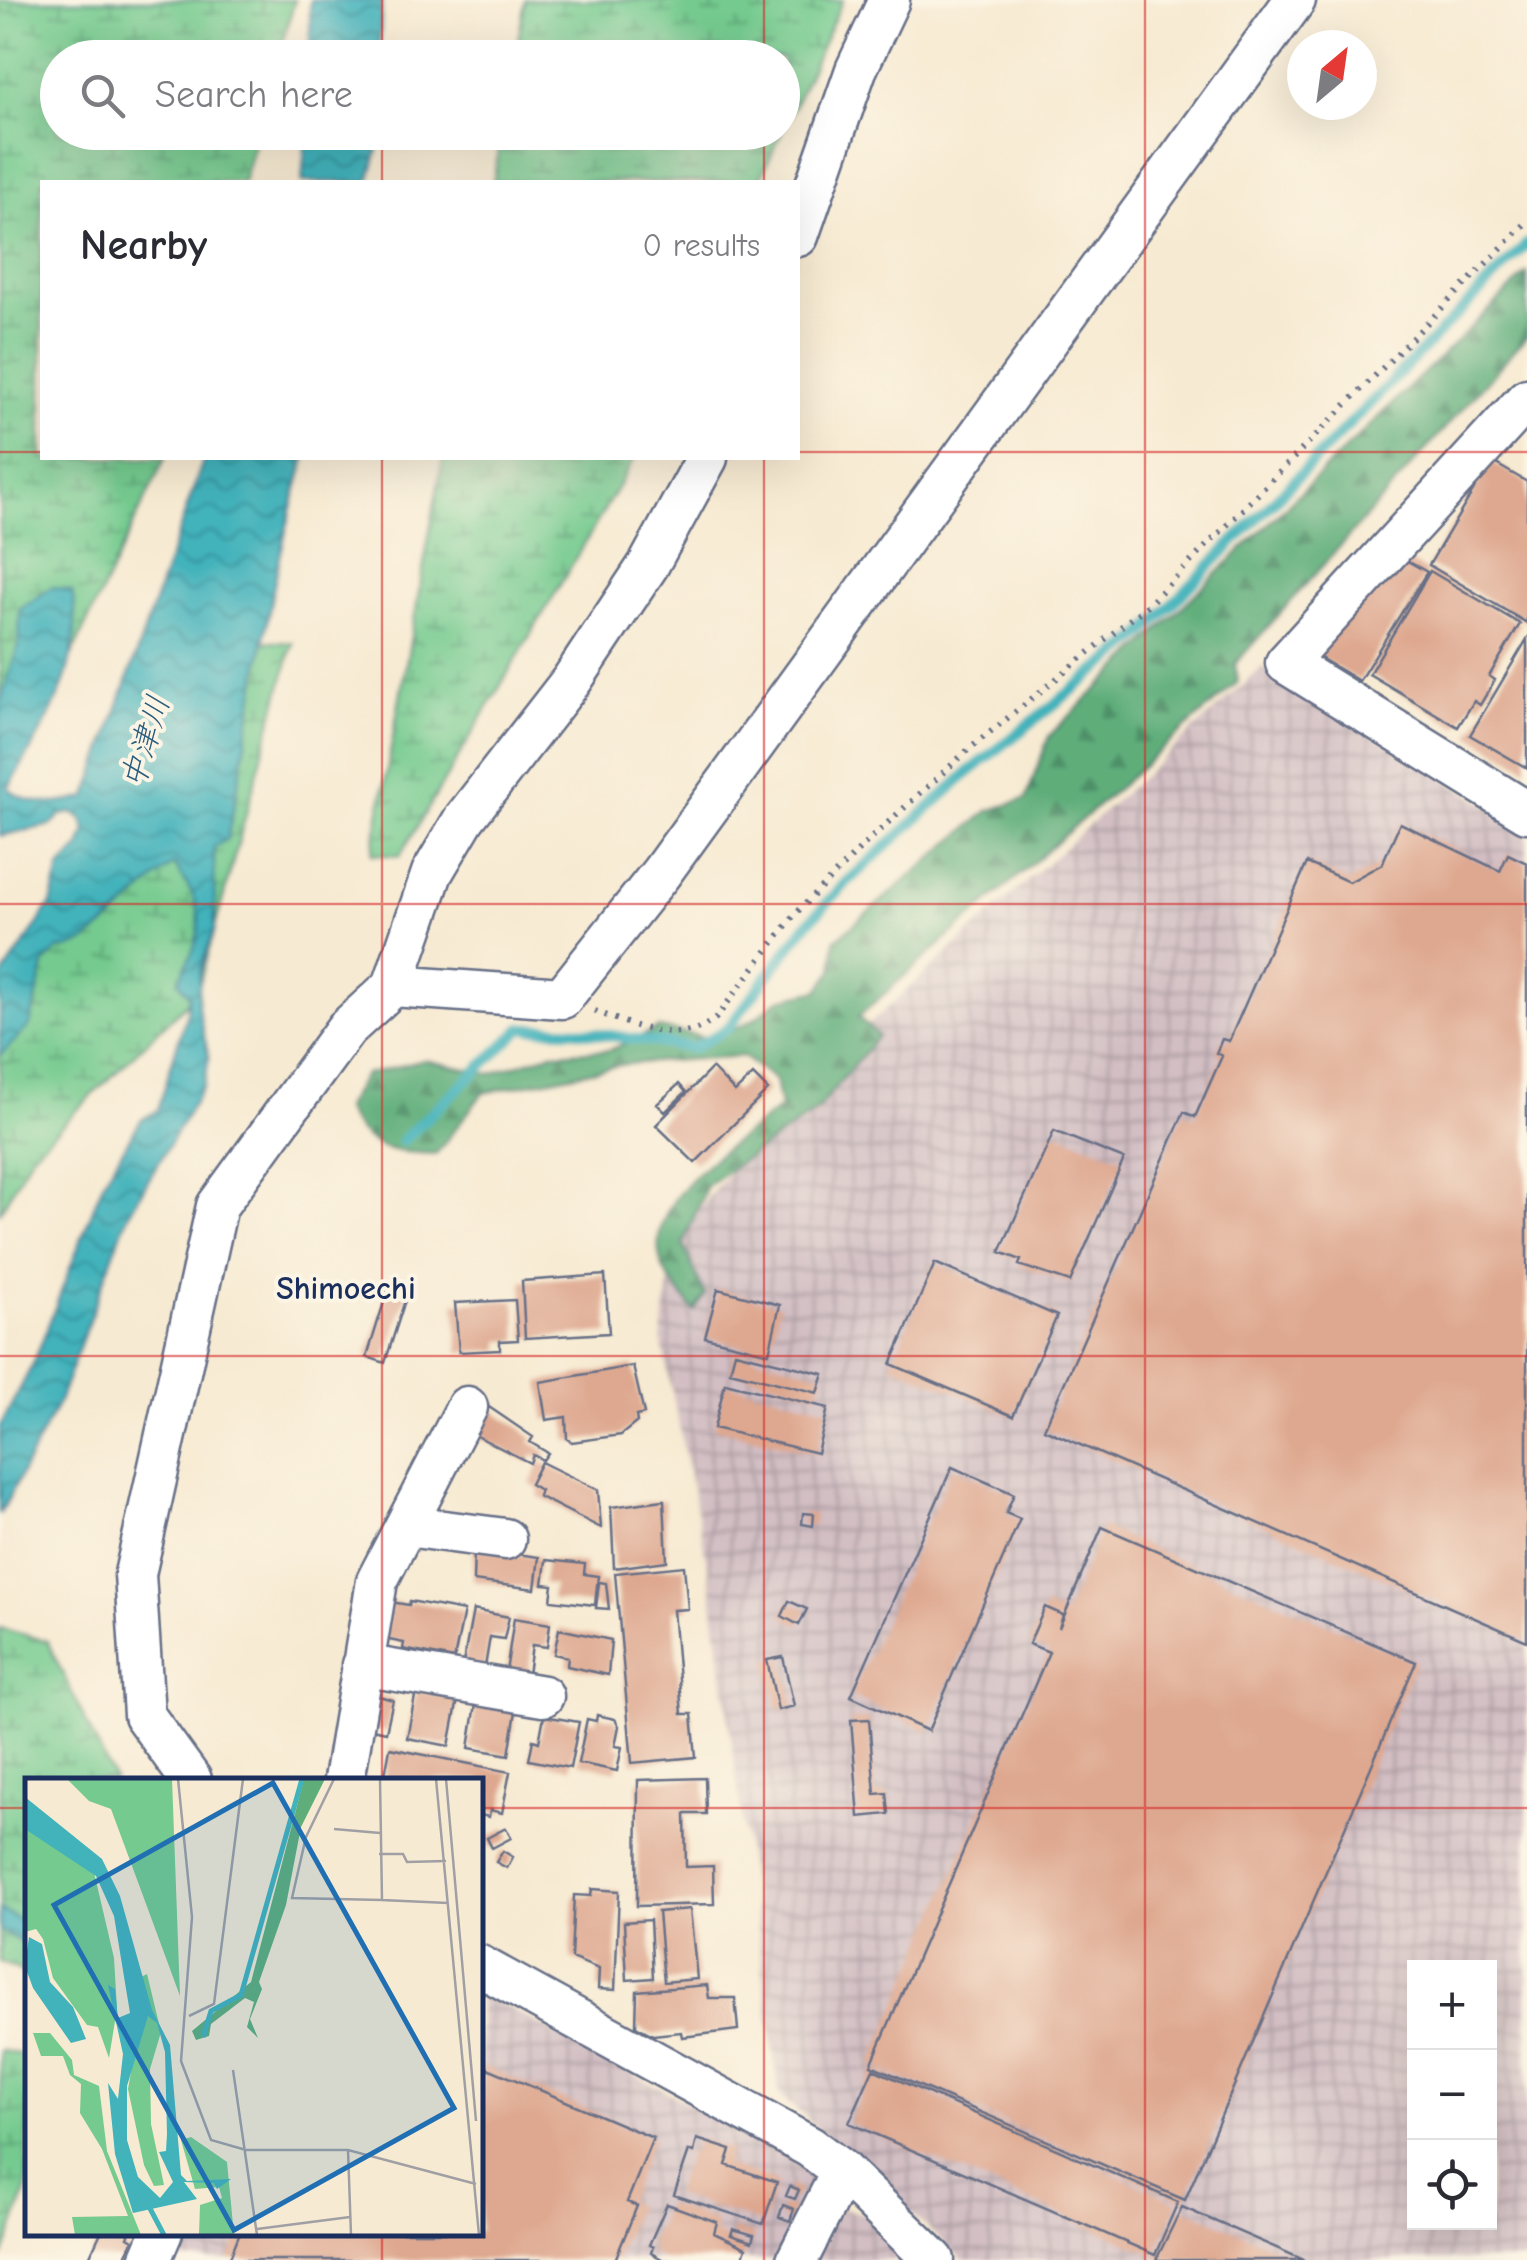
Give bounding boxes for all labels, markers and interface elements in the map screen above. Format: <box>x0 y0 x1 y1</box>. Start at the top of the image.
north arrow <box>1287 30 1377 120</box>
search box <box>40 40 800 150</box>
icon: search <box>75 68 130 123</box>
text: Search here <box>155 73 353 117</box>
text: Nearby <box>80 221 207 270</box>
text: 0 results <box>643 227 760 264</box>
water label: 中津川 <box>114 691 177 793</box>
district label: Shimoechi <box>276 1270 416 1307</box>
inset map <box>25 1778 482 2235</box>
map controls <box>1407 1960 1497 2230</box>
button: + <box>1407 1960 1497 2050</box>
button: − <box>1407 2050 1497 2140</box>
button: locate <box>1407 2140 1497 2230</box>

